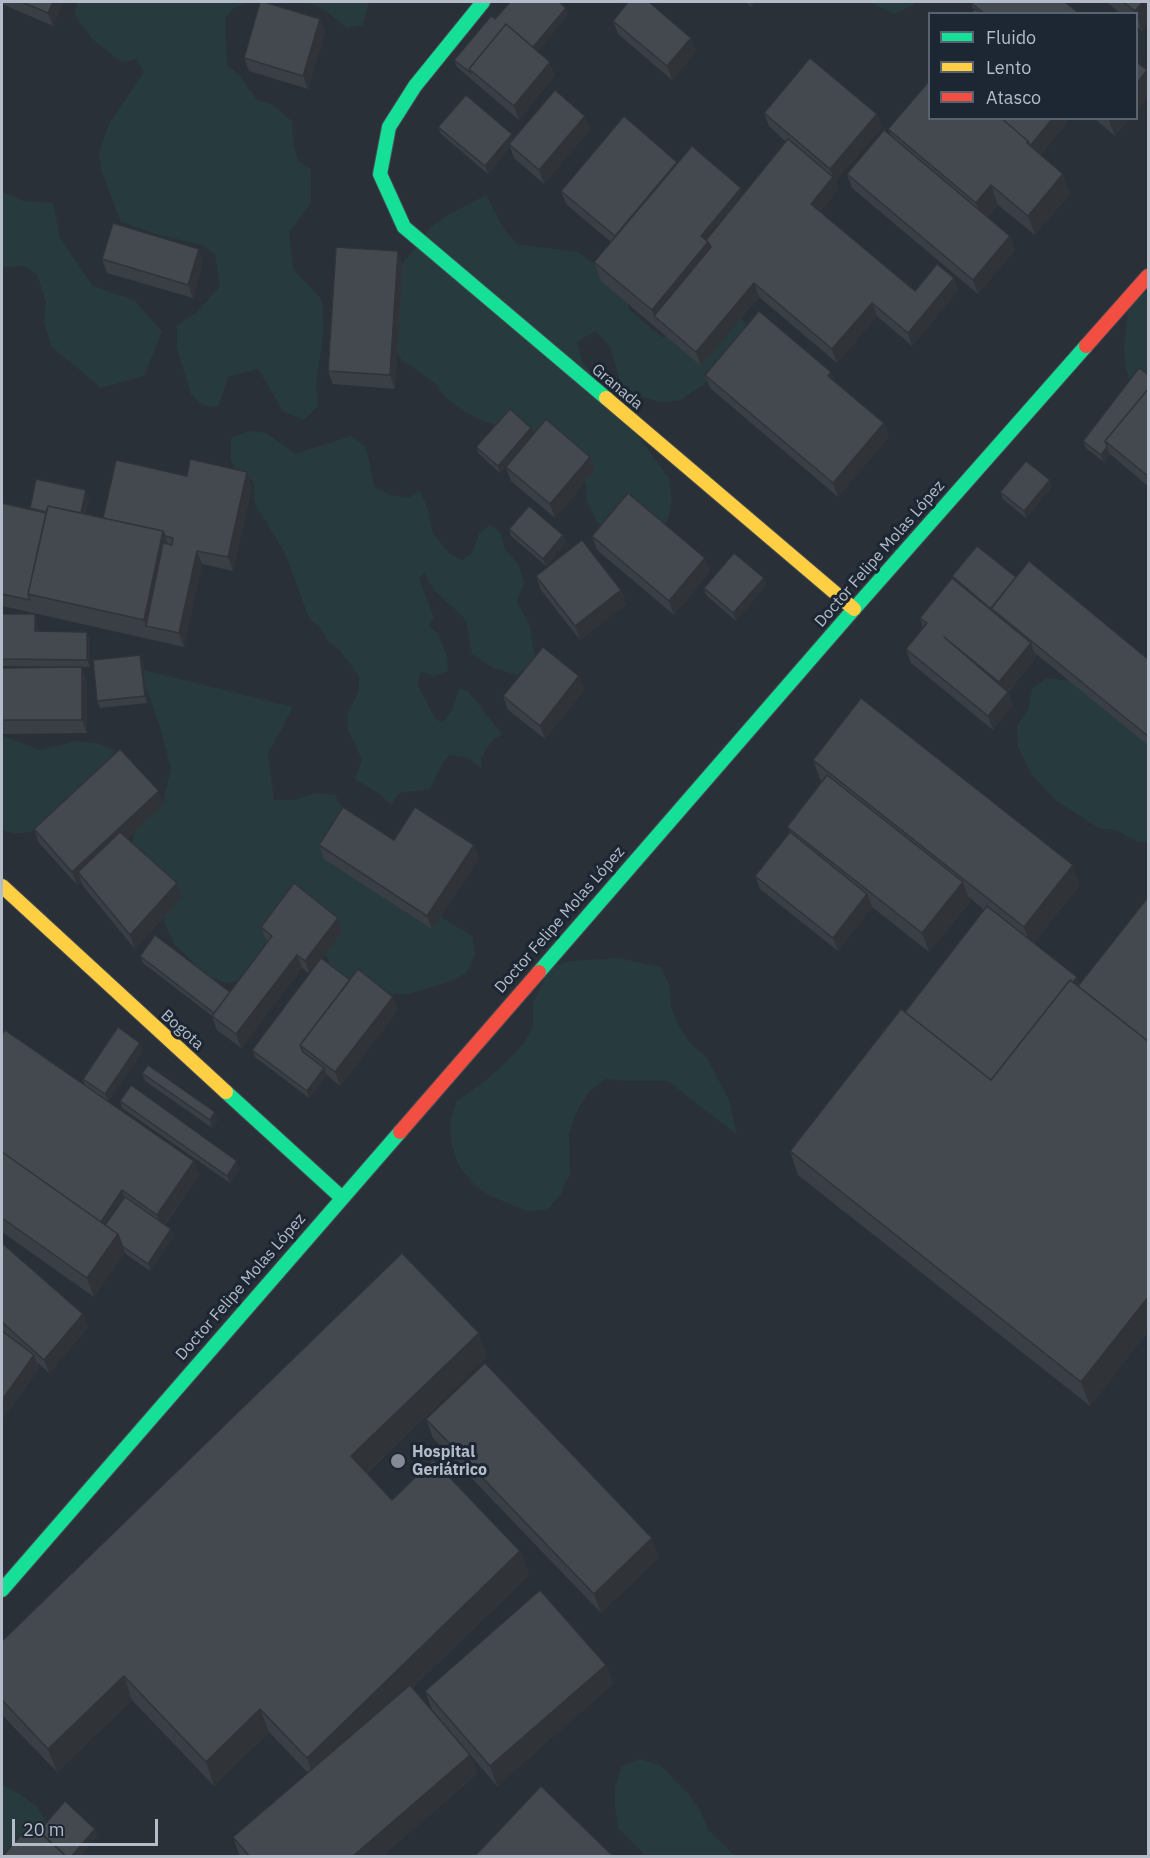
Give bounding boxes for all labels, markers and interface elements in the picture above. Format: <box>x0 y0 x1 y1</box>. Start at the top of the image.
legend <box>928 12 1138 120</box>
text: Fluido <box>986 26 1036 49</box>
text: Lento <box>986 56 1031 79</box>
text: Atasco <box>986 86 1041 109</box>
street label: Granada <box>587 360 647 414</box>
street label: Doctor Felipe Molas López <box>811 477 949 631</box>
street label: Doctor Felipe Molas López <box>491 843 629 997</box>
street label: Bogota <box>157 1006 207 1054</box>
street label: Doctor Felipe Molas López <box>172 1210 310 1364</box>
place label: Hospital Geriátrico <box>412 1442 487 1480</box>
marker: Hospital Geriátrico <box>389 1452 407 1470</box>
scale bar <box>15 1807 160 1845</box>
text: 20 m <box>23 1818 65 1841</box>

